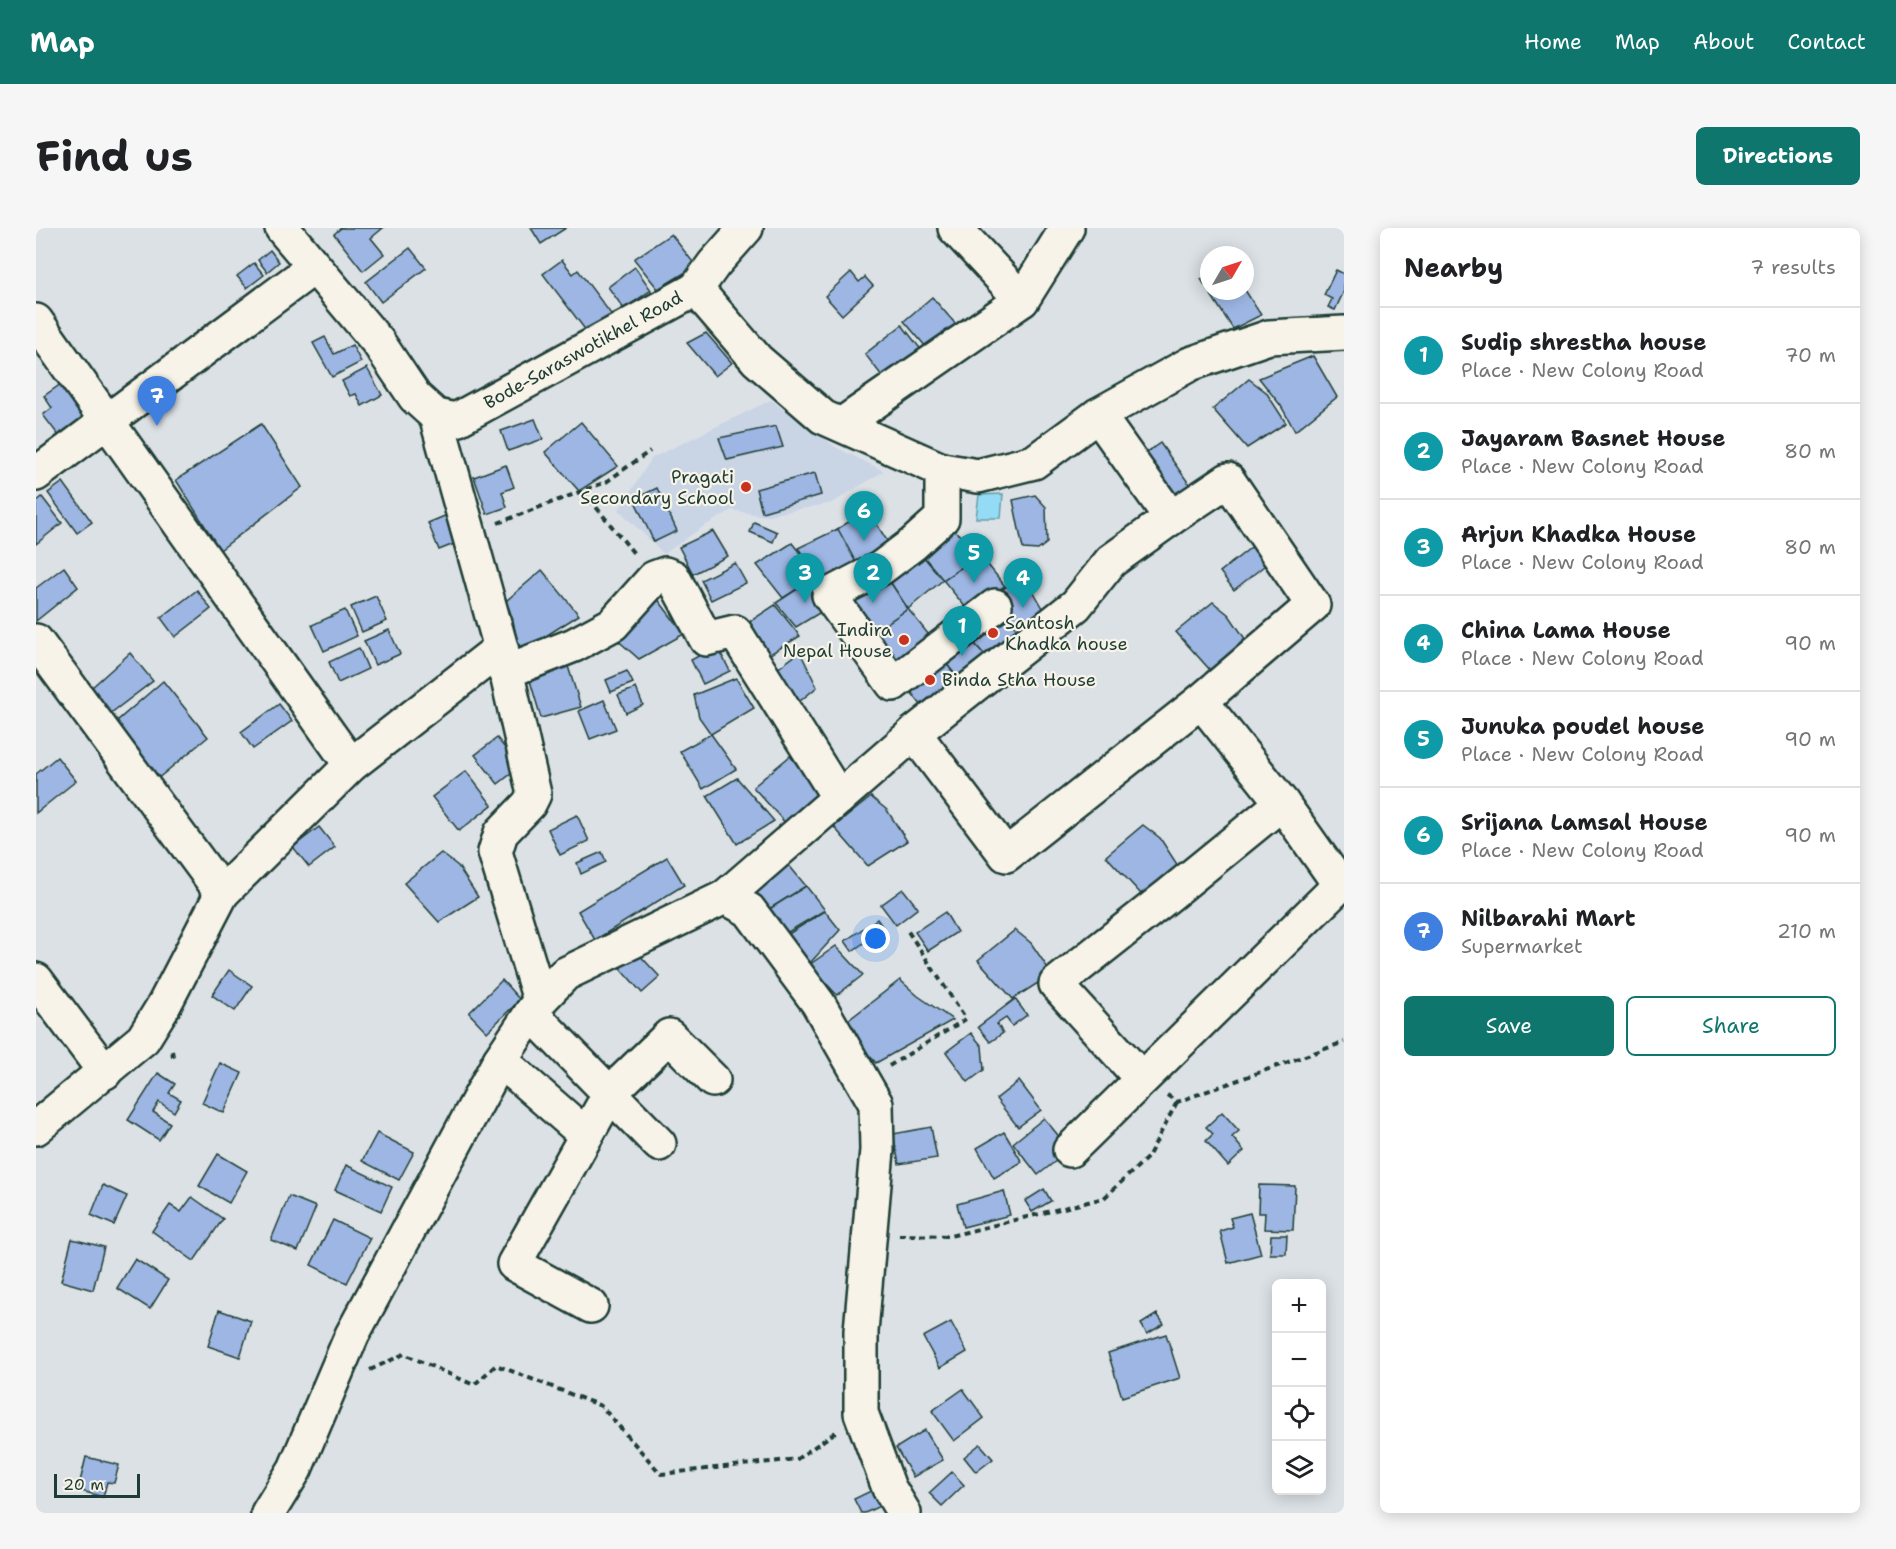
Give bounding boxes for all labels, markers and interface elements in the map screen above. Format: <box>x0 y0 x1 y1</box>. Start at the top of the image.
text: Map <box>30 23 95 61</box>
text: Home <box>1524 28 1582 56</box>
text: Map <box>1615 28 1660 56</box>
text: About <box>1693 28 1754 56</box>
text: Contact <box>1787 28 1866 56</box>
button: Directions <box>1696 127 1860 185</box>
text: Find us <box>36 128 193 184</box>
north arrow <box>1200 246 1254 300</box>
text: Nearby <box>1404 250 1503 285</box>
text: 7 results <box>1750 254 1836 280</box>
street label: Bode-Saraswotikhel Road <box>479 285 687 415</box>
text: Sudip shrestha house <box>1461 328 1706 357</box>
text: 1 <box>1419 342 1428 368</box>
text: 70 m <box>1784 342 1836 368</box>
text: Place · New Colony Road <box>1461 357 1704 383</box>
pin: 7 <box>138 376 176 426</box>
text: Jayaram Basnet House <box>1461 424 1725 453</box>
text: 2 <box>1417 438 1431 464</box>
text: 80 m <box>1784 438 1836 464</box>
text: Place · New Colony Road <box>1461 453 1704 479</box>
place label: Pragati Secondary School <box>580 465 735 510</box>
marker: Pragati Secondary School <box>739 480 753 494</box>
pin: 6 <box>844 492 884 541</box>
text: Arjun Khadka House <box>1461 520 1696 549</box>
pin: 5 <box>954 534 994 583</box>
text: 3 <box>1417 534 1431 560</box>
text: 80 m <box>1784 534 1836 560</box>
text: Place · New Colony Road <box>1461 549 1704 575</box>
pin: 3 <box>786 554 824 603</box>
pin: 2 <box>854 554 892 603</box>
pin: 4 <box>1004 558 1042 608</box>
pin: 1 <box>942 606 982 656</box>
place label: Santosh Khadka house <box>1005 611 1128 656</box>
text: China Lama House <box>1461 616 1671 645</box>
place label: Indira Nepal House <box>783 618 892 663</box>
marker: Santosh Khadka house <box>986 626 1000 640</box>
text: 4 <box>1417 630 1431 656</box>
text: 90 m <box>1784 630 1836 656</box>
marker: Indira Nepal House <box>897 633 911 647</box>
text: Place · New Colony Road <box>1461 645 1704 671</box>
place label: Binda Stha House <box>942 668 1096 692</box>
marker: Binda Stha House <box>923 673 937 687</box>
text: Junuka poudel house <box>1461 712 1705 741</box>
text: 5 <box>1417 726 1430 752</box>
text: 90 m <box>1784 726 1836 752</box>
text: Place · New Colony Road <box>1461 741 1704 767</box>
text: Srijana Lamsal House <box>1461 808 1708 837</box>
text: 6 <box>1417 822 1431 848</box>
text: 90 m <box>1784 822 1836 848</box>
text: Place · New Colony Road <box>1461 837 1704 863</box>
text: Nilbarahi Mart <box>1461 904 1635 933</box>
text: 7 <box>1417 918 1431 944</box>
text: 210 m <box>1777 918 1836 944</box>
your location <box>861 924 890 953</box>
text: Supermarket <box>1461 933 1583 959</box>
button: Save <box>1404 996 1614 1056</box>
button: Share <box>1626 996 1836 1056</box>
map controls <box>1272 1279 1326 1495</box>
button: + <box>1272 1279 1326 1333</box>
button: − <box>1272 1333 1326 1387</box>
button: locate <box>1272 1387 1326 1441</box>
button: layers <box>1272 1441 1326 1495</box>
scale bar <box>54 1471 140 1498</box>
text: 20 m <box>63 1474 104 1495</box>

